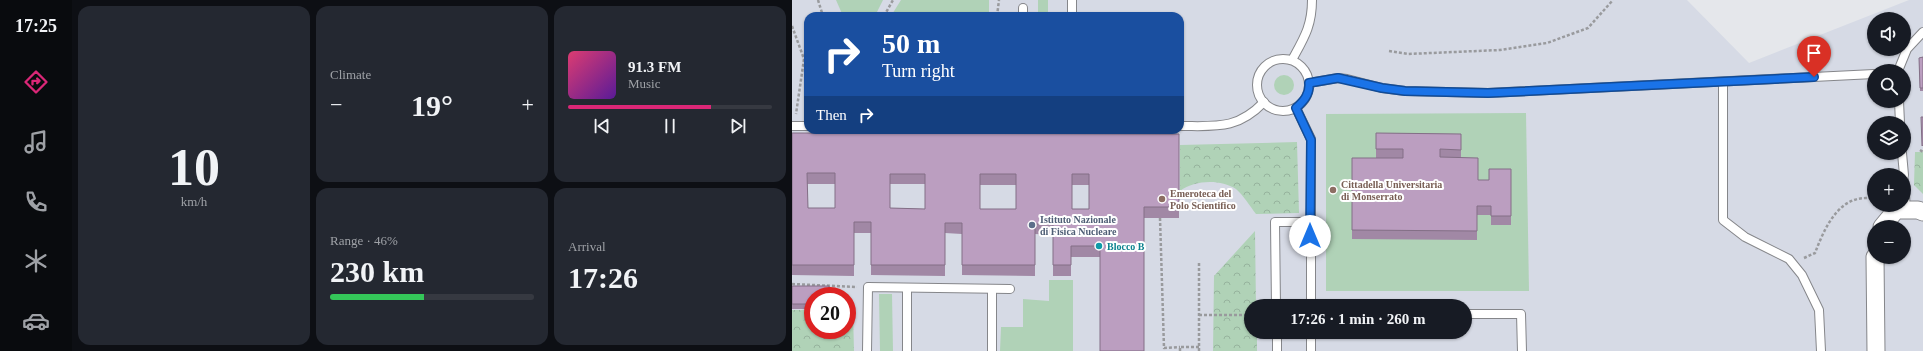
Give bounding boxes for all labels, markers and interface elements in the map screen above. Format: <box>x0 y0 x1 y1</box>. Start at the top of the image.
map controls <box>1867 12 1911 264</box>
button: sound <box>1867 12 1911 56</box>
text: 17:25 <box>15 16 57 36</box>
icon: right <box>816 28 868 80</box>
text: 50 m <box>882 28 940 59</box>
pin <box>1797 36 1831 77</box>
icon: arrive <box>1803 42 1825 64</box>
text: 91.3 FM <box>628 59 681 75</box>
text: Turn right <box>882 61 955 81</box>
button: search <box>1867 64 1911 108</box>
text: Climate <box>330 67 371 82</box>
icon: directions <box>22 68 50 96</box>
text: Music <box>628 76 661 91</box>
text: 19° <box>411 89 453 122</box>
text: − <box>330 92 342 117</box>
text: + <box>522 92 534 117</box>
icon: right <box>855 104 877 126</box>
text: Then <box>816 107 847 123</box>
icon: previous <box>591 115 613 137</box>
icon: pause <box>659 115 681 137</box>
icon: next <box>727 115 749 137</box>
button: layers <box>1867 116 1911 160</box>
icon: music <box>22 128 50 156</box>
text: 10 <box>168 139 220 196</box>
button: + <box>1867 168 1911 212</box>
place label: Cittadella Universitaria di Monserrato <box>1341 179 1442 202</box>
marker: Cittadella Universitaria di Monserrato <box>1328 185 1338 195</box>
icon: phone <box>22 188 50 216</box>
place label: Emeroteca del Polo Scientifico <box>1170 188 1236 211</box>
text: km/h <box>181 194 207 209</box>
marker: Emeroteca del Polo Scientifico <box>1157 194 1167 204</box>
place label: Istituto Nazionale di Fisica Nucleare <box>1040 214 1117 237</box>
position arrow <box>1289 215 1331 257</box>
marker: Istituto Nazionale di Fisica Nucleare <box>1027 220 1037 230</box>
button: − <box>1867 220 1911 264</box>
text: Range · 46% <box>330 233 398 248</box>
text: Arrival <box>568 239 606 254</box>
marker: Blocco B <box>1094 241 1104 251</box>
place label: Blocco B <box>1107 241 1145 252</box>
icon: climate <box>22 247 50 275</box>
text: 230 km <box>330 255 424 288</box>
text: 17:26 <box>568 261 638 294</box>
speed limit sign: 20 <box>804 287 856 339</box>
icon: car <box>22 307 50 335</box>
text: 17:26 · 1 min · 260 m <box>1291 311 1426 327</box>

